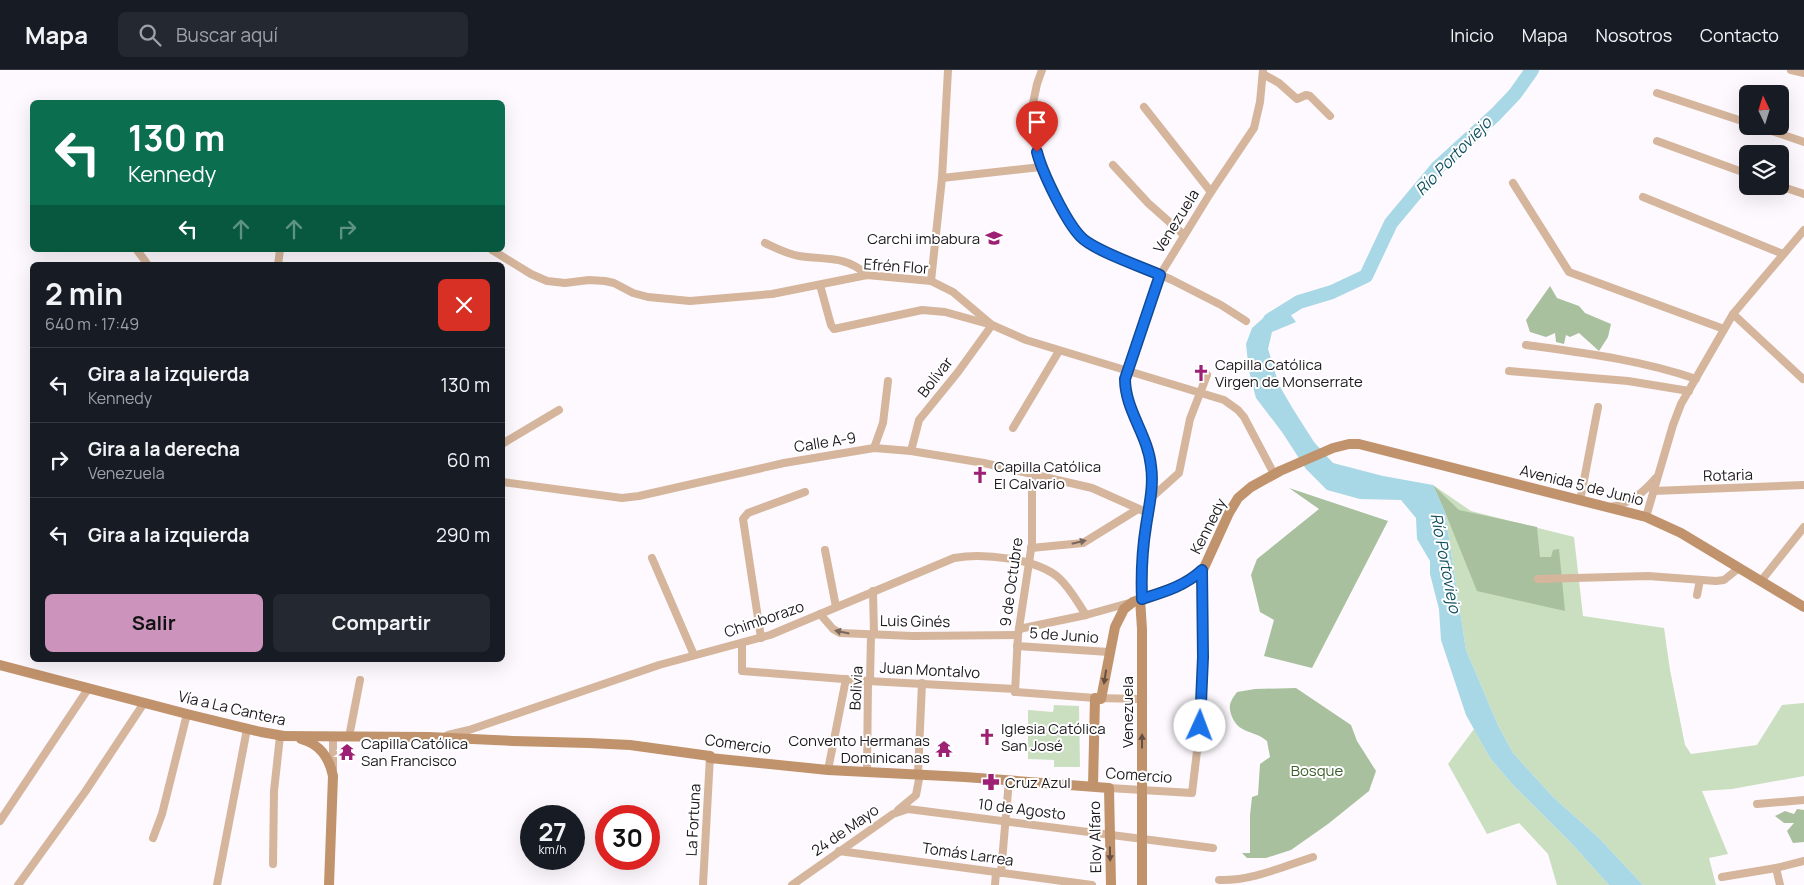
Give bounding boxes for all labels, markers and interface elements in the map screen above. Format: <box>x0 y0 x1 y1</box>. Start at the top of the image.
search box <box>118 12 468 57</box>
text: Mapa <box>25 18 88 51</box>
icon: search <box>136 21 164 49</box>
text: Buscar aquí <box>176 22 278 48</box>
text: Inicio <box>1450 23 1494 47</box>
text: Mapa <box>1522 23 1568 47</box>
text: Nosotros <box>1596 23 1672 47</box>
text: Contacto <box>1700 23 1779 47</box>
north arrow <box>1739 85 1789 135</box>
map controls <box>1739 85 1789 195</box>
pin <box>1016 101 1058 152</box>
icon: arrive <box>1023 108 1051 136</box>
water label: Río Portoviejo <box>1410 111 1497 200</box>
text: 130 m <box>128 114 225 162</box>
icon: left <box>45 120 110 185</box>
button: layers <box>1739 145 1789 195</box>
text: Kennedy <box>128 159 216 189</box>
street label: Venezuela <box>1148 185 1204 257</box>
icon: left <box>174 215 202 243</box>
icon: ahead <box>227 215 255 243</box>
icon: ahead <box>280 215 308 243</box>
icon: right <box>333 215 361 243</box>
place label: Carchi imbabura <box>867 228 980 249</box>
school or university icon: Carchi imbabura <box>984 228 1004 248</box>
street label: Efrén Flor <box>863 253 930 279</box>
text: 2 min <box>45 273 123 314</box>
button: close <box>438 279 490 331</box>
text: 640 m · 17:49 <box>45 313 139 335</box>
street label: Bolívar <box>913 352 958 402</box>
place label: Capilla Católica Virgen de Monserrate <box>1215 354 1363 392</box>
text: Gira a la izquierda <box>88 361 249 387</box>
church icon: Capilla Católica Virgen de Monserrate <box>1191 363 1211 383</box>
icon: left <box>45 371 73 399</box>
text: 130 m <box>441 372 490 398</box>
text: Kennedy <box>88 387 152 409</box>
street label: Calle A-9 <box>793 427 857 457</box>
text: Gira a la derecha <box>88 436 240 462</box>
icon: right <box>45 446 73 474</box>
text: 60 m <box>447 447 490 473</box>
place label: Capilla Católica El Calvario <box>994 456 1101 494</box>
street label: Avenida 5 de Junio <box>1518 459 1646 511</box>
text: Venezuela <box>88 462 165 484</box>
street label: Rotaria <box>1703 464 1753 486</box>
church icon: Capilla Católica El Calvario <box>970 465 990 485</box>
street label: Kennedy <box>1185 494 1231 558</box>
water label: Río Portoviejo <box>1426 511 1467 616</box>
icon: left <box>45 521 73 549</box>
text: Gira a la izquierda <box>88 522 249 548</box>
text: 290 m <box>436 522 490 548</box>
street label: 9 de Octubre <box>994 536 1028 628</box>
one-way arrow <box>1072 538 1087 546</box>
button: Salir <box>45 594 263 652</box>
button: Compartir <box>273 594 490 652</box>
street label: Chimborazo <box>721 595 807 642</box>
street label: Luis Ginés <box>880 610 951 632</box>
street label: 5 de Junio <box>1029 622 1100 648</box>
one-way arrow <box>834 628 850 636</box>
street label: Juan Montalvo <box>879 657 981 683</box>
street label: Bolivia <box>844 665 868 711</box>
one-way arrow <box>1100 670 1108 686</box>
street label: Venezuela <box>1117 676 1138 748</box>
street label: Vía a La Cantera <box>176 685 288 731</box>
position arrow <box>1173 699 1225 751</box>
place label: Iglesia Católica San José <box>1001 718 1106 756</box>
church icon: Iglesia Católica San José <box>977 727 997 747</box>
street label: Comercio <box>703 729 773 759</box>
place label: Convento Hermanas Dominicanas <box>789 730 930 768</box>
one-way arrow <box>1138 732 1146 748</box>
place label: Capilla Católica San Francisco <box>361 733 468 771</box>
temple icon: Convento Hermanas Dominicanas <box>934 739 954 759</box>
temple icon: Capilla Católica San Francisco <box>337 742 357 762</box>
park label: Bosque <box>1291 760 1343 781</box>
street label: Comercio <box>1105 762 1173 788</box>
pharmacy icon: Cruz Azul <box>981 772 1001 792</box>
place label: Cruz Azul <box>1005 772 1071 793</box>
street label: La Fortuna <box>681 783 705 857</box>
street label: 10 de Agosto <box>977 793 1067 825</box>
street label: 24 de Mayo <box>807 799 883 861</box>
street label: Eloy Alfaro <box>1084 801 1106 873</box>
speed limit sign: 30 <box>595 805 660 870</box>
text: 27 <box>538 814 567 849</box>
street label: Tomás Larrea <box>921 837 1015 871</box>
text: km/h <box>539 841 566 858</box>
one-way arrow <box>1106 846 1114 862</box>

